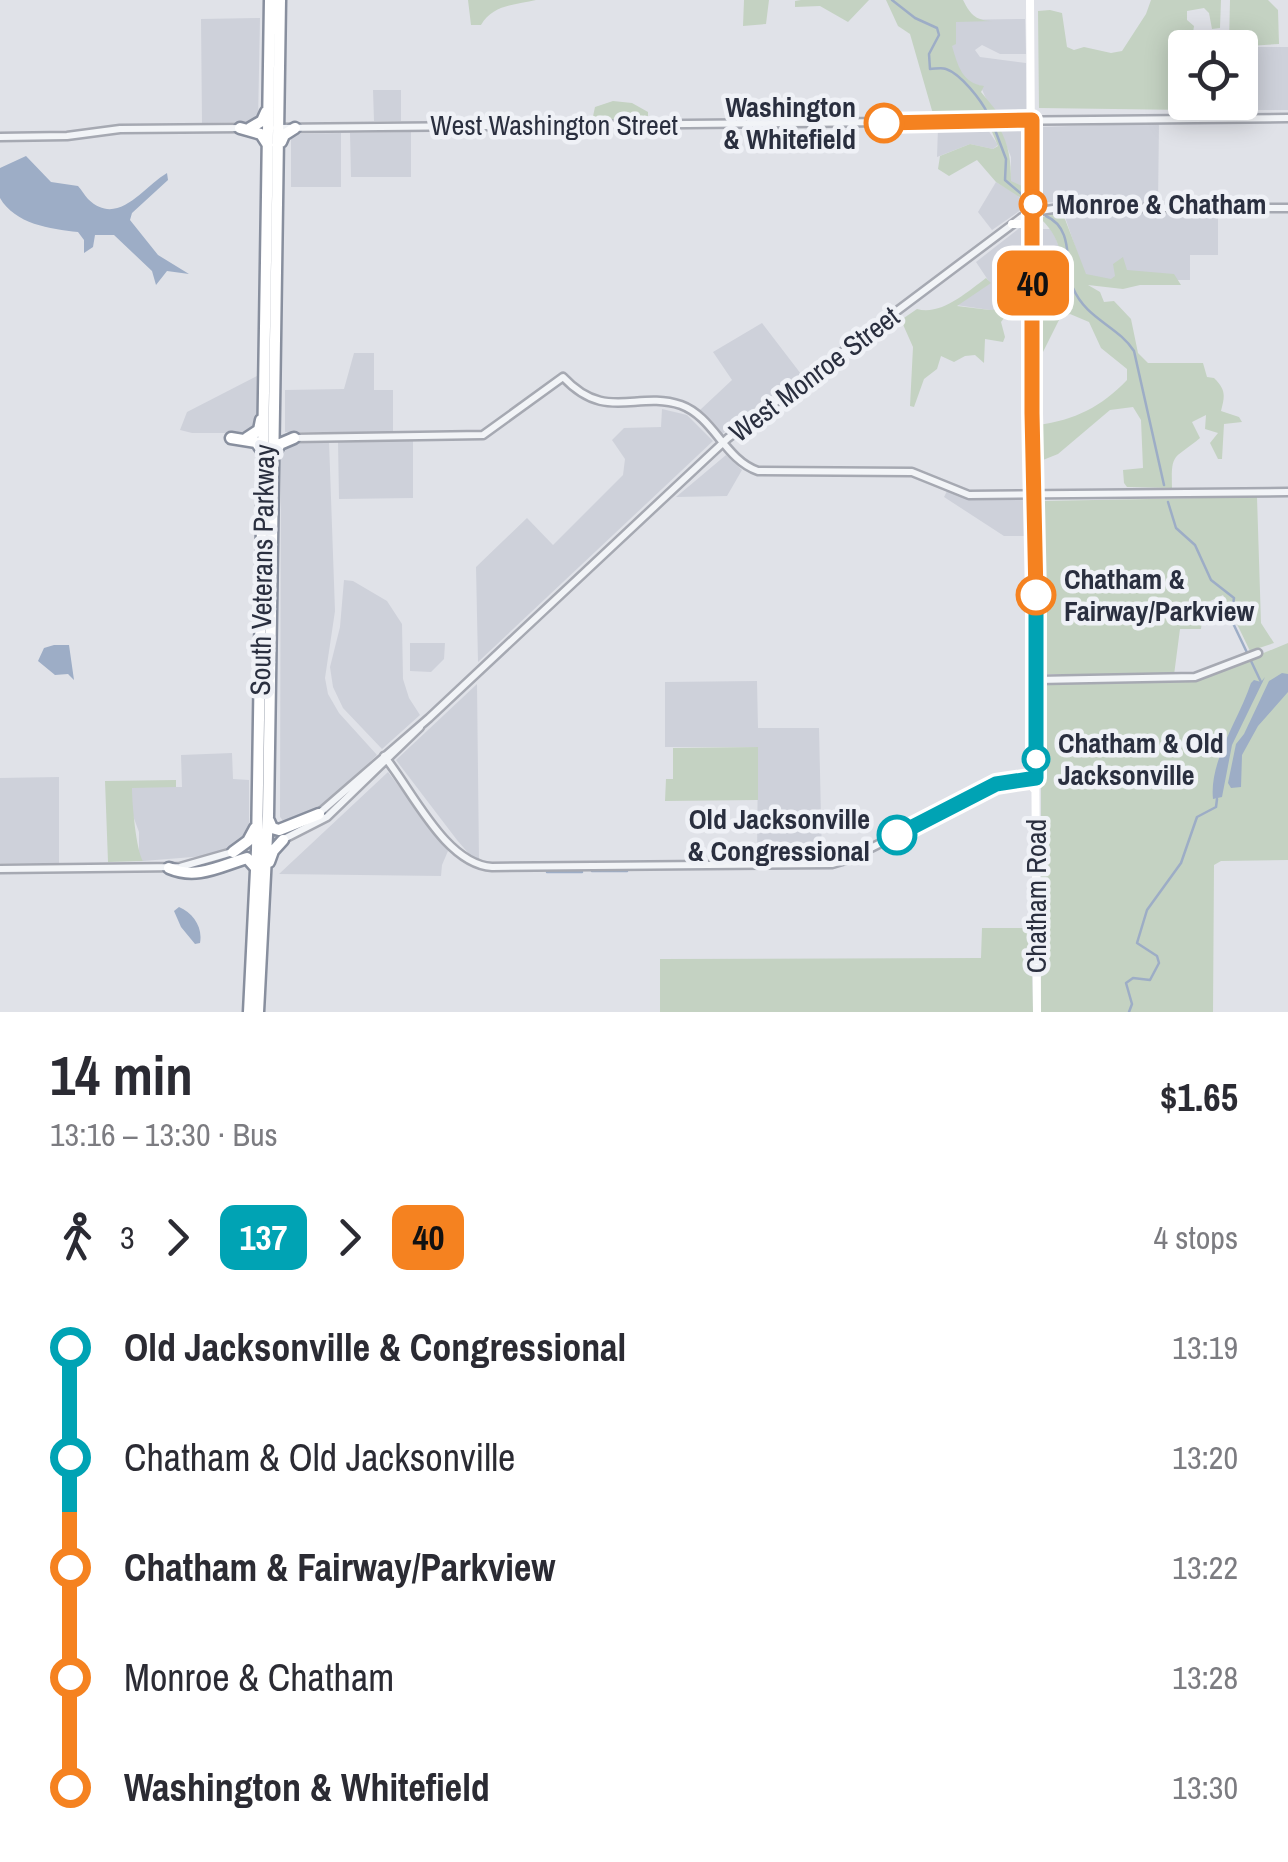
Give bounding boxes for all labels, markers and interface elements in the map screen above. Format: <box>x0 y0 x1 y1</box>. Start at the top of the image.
map controls <box>1168 30 1258 120</box>
button: locate <box>1168 30 1258 120</box>
place label: Washington & Whitefield <box>723 88 856 158</box>
marker: Washington & Whitefield <box>865 104 903 142</box>
street label: West Washington Street <box>430 106 678 144</box>
place label: Monroe & Chatham <box>1056 185 1266 223</box>
marker: Monroe & Chatham <box>1020 191 1046 217</box>
line badge: 40 <box>988 250 1078 316</box>
text: 40 <box>1017 260 1049 307</box>
street label: West Monroe Street <box>721 298 907 450</box>
street label: South Veterans Parkway <box>241 443 283 696</box>
place label: Chatham & Fairway/Parkview <box>1064 560 1254 630</box>
marker: Chatham & Fairway/Parkview <box>1017 576 1055 614</box>
place label: Chatham & Old Jacksonville <box>1058 724 1224 794</box>
marker: Chatham & Old Jacksonville <box>1023 746 1049 772</box>
place label: Old Jacksonville & Congressional <box>688 800 870 870</box>
marker: Old Jacksonville & Congressional <box>878 816 916 854</box>
street label: Chatham Road <box>1017 819 1055 973</box>
text: 14 min <box>50 1038 193 1112</box>
text: $1.65 <box>1160 1072 1238 1123</box>
text: 13:16 – 13:30 · Bus <box>50 1113 278 1156</box>
icon: walk <box>50 1210 105 1265</box>
icon: forward <box>150 1210 205 1265</box>
icon: forward <box>322 1210 377 1265</box>
text: 137 <box>240 1214 287 1261</box>
text: 40 <box>412 1214 444 1261</box>
text: 3 <box>120 1216 135 1259</box>
text: 4 stops <box>1153 1216 1238 1259</box>
text: Old Jacksonville & Congressional <box>124 1322 626 1373</box>
text: 13:19 <box>1172 1326 1238 1369</box>
text: Chatham & Old Jacksonville <box>124 1432 515 1483</box>
text: 13:20 <box>1172 1436 1238 1479</box>
text: Chatham & Fairway/Parkview <box>124 1542 555 1593</box>
text: 13:22 <box>1172 1546 1238 1589</box>
text: Monroe & Chatham <box>124 1652 394 1703</box>
text: 13:28 <box>1172 1656 1238 1699</box>
text: Washington & Whitefield <box>124 1762 490 1813</box>
text: 13:30 <box>1172 1766 1238 1809</box>

